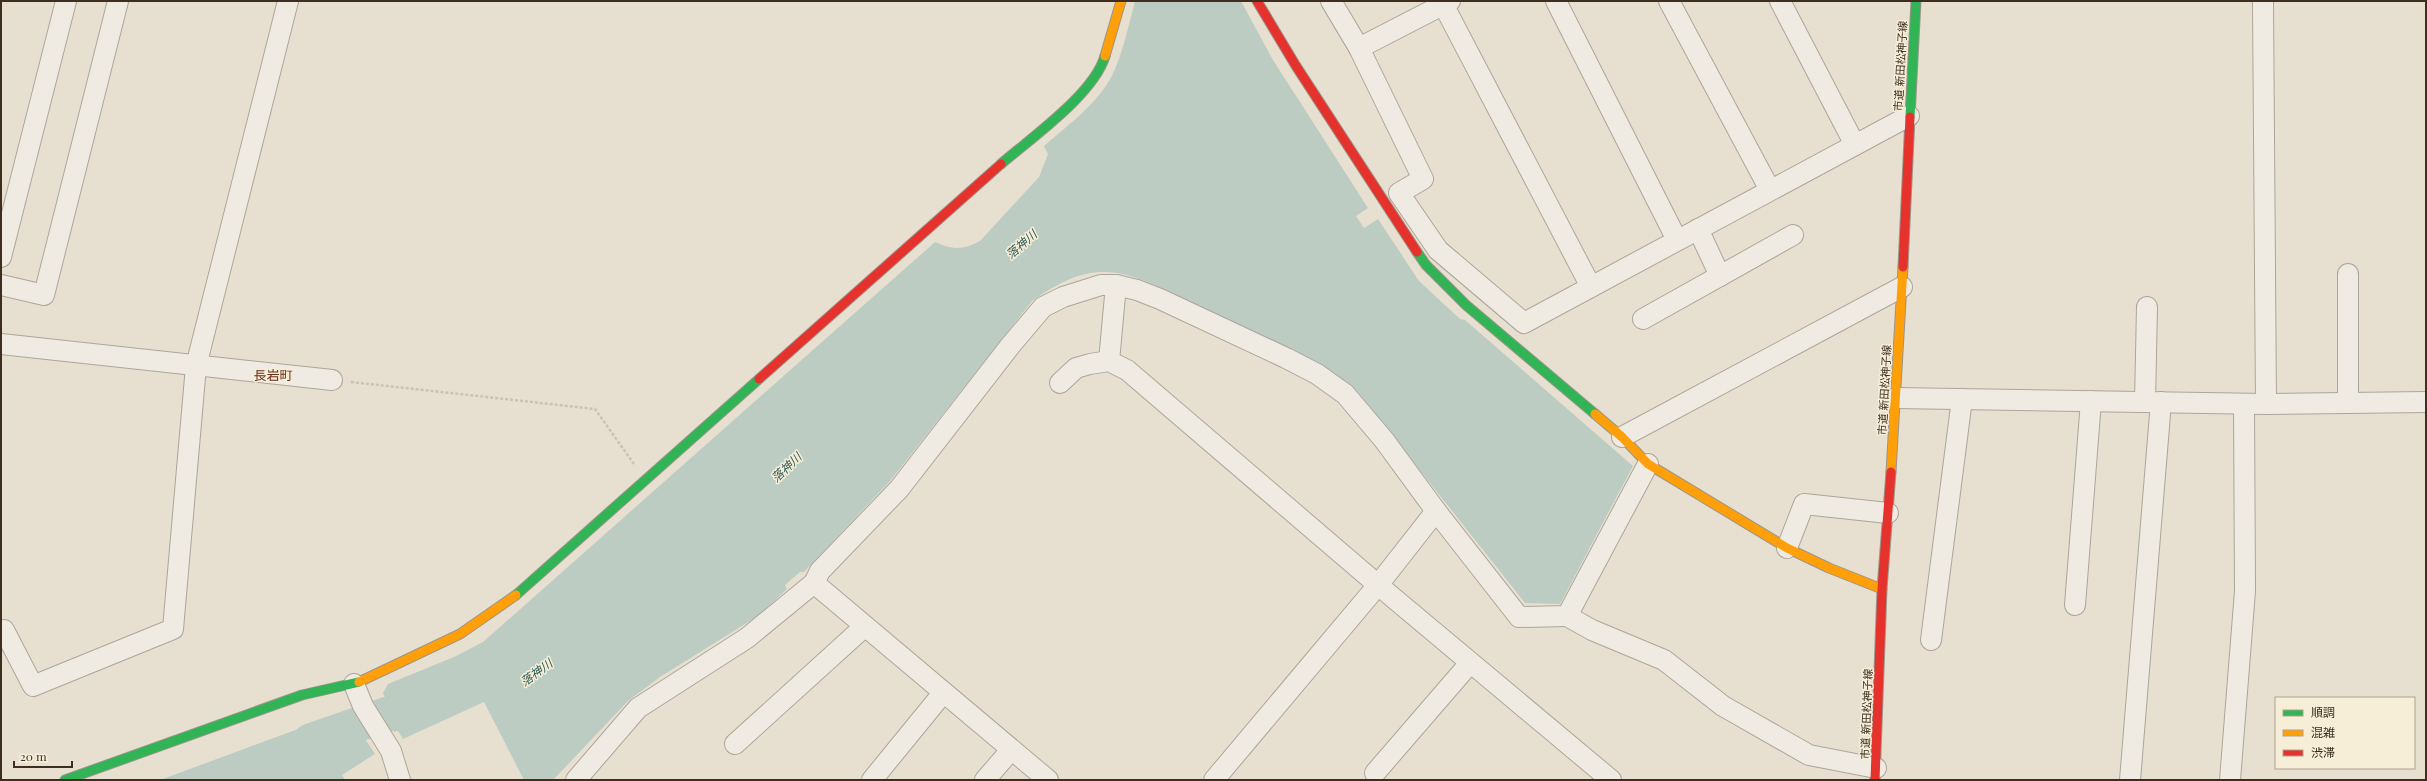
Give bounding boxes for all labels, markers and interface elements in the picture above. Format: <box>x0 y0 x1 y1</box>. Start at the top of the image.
street label: 市道 新田松神子線 <box>1890 20 1910 112</box>
water label: 落神川 <box>1002 225 1041 262</box>
street label: 市道 新田松神子線 <box>1874 344 1894 436</box>
district label: 長岩町 <box>253 366 293 383</box>
water label: 落神川 <box>767 447 806 485</box>
water label: 落神川 <box>517 654 557 689</box>
street label: 市道 新田松神子線 <box>1857 668 1875 760</box>
legend <box>2275 697 2415 769</box>
text: 順調 <box>2311 704 2335 720</box>
text: 混雑 <box>2311 724 2335 740</box>
scale bar <box>14 743 72 769</box>
text: 渋滞 <box>2311 744 2335 760</box>
text: 20 m <box>20 748 47 764</box>

